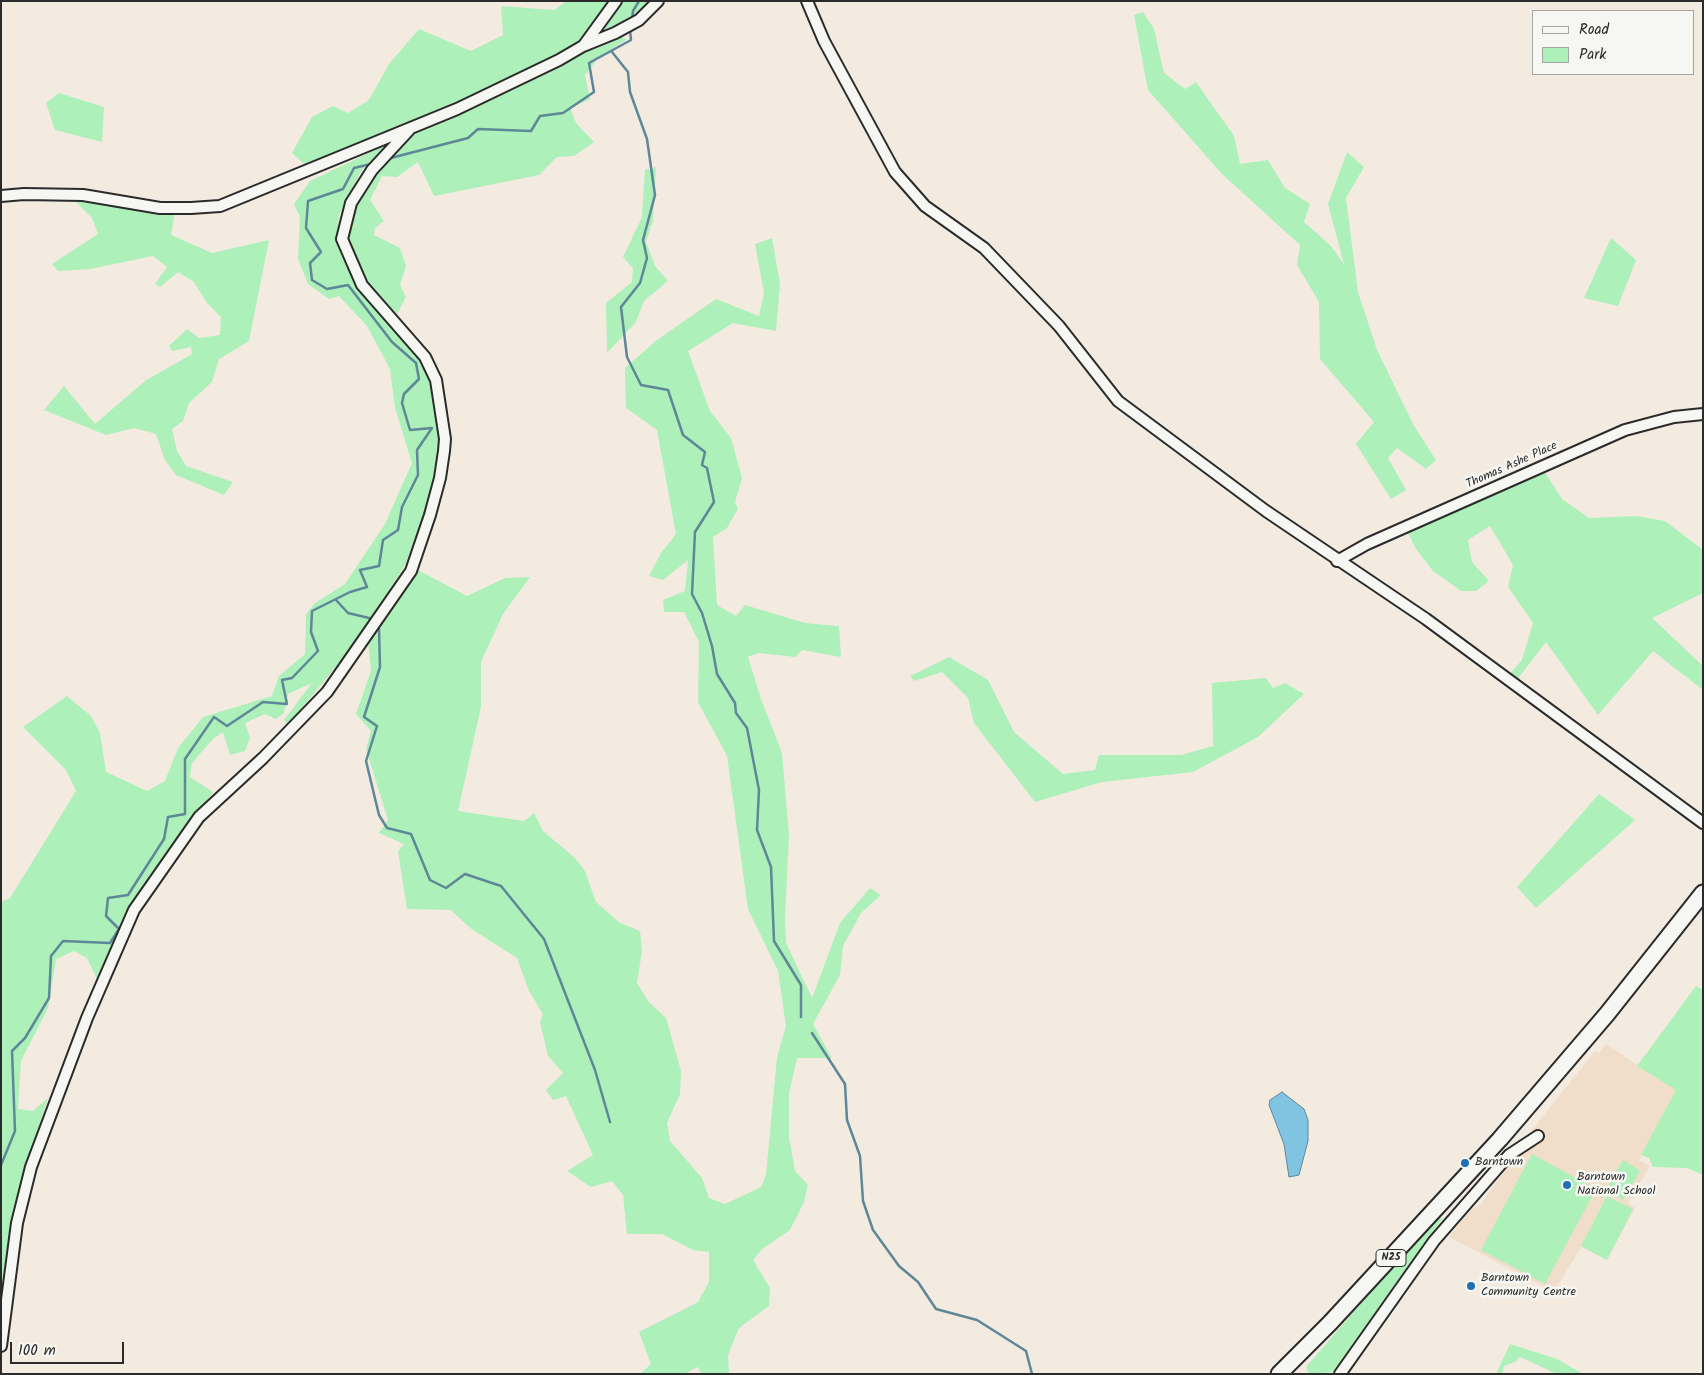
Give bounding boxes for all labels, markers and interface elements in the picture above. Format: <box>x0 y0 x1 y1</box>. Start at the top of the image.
legend <box>1532 10 1694 75</box>
text: Road <box>1579 18 1609 42</box>
text: Park <box>1579 43 1606 67</box>
street label: Thomas Ashe Place <box>1464 439 1560 493</box>
place label: Barntown <box>1475 1156 1523 1170</box>
marker: Barntown <box>1459 1157 1471 1169</box>
place label: Barntown National School <box>1577 1171 1655 1199</box>
marker: Barntown National School <box>1561 1179 1573 1191</box>
road number: N25 <box>1376 1250 1406 1266</box>
place label: Barntown Community Centre <box>1481 1272 1576 1300</box>
marker: Barntown Community Centre <box>1465 1280 1477 1292</box>
scale bar <box>12 1332 126 1364</box>
text: 100 m <box>18 1339 56 1363</box>

